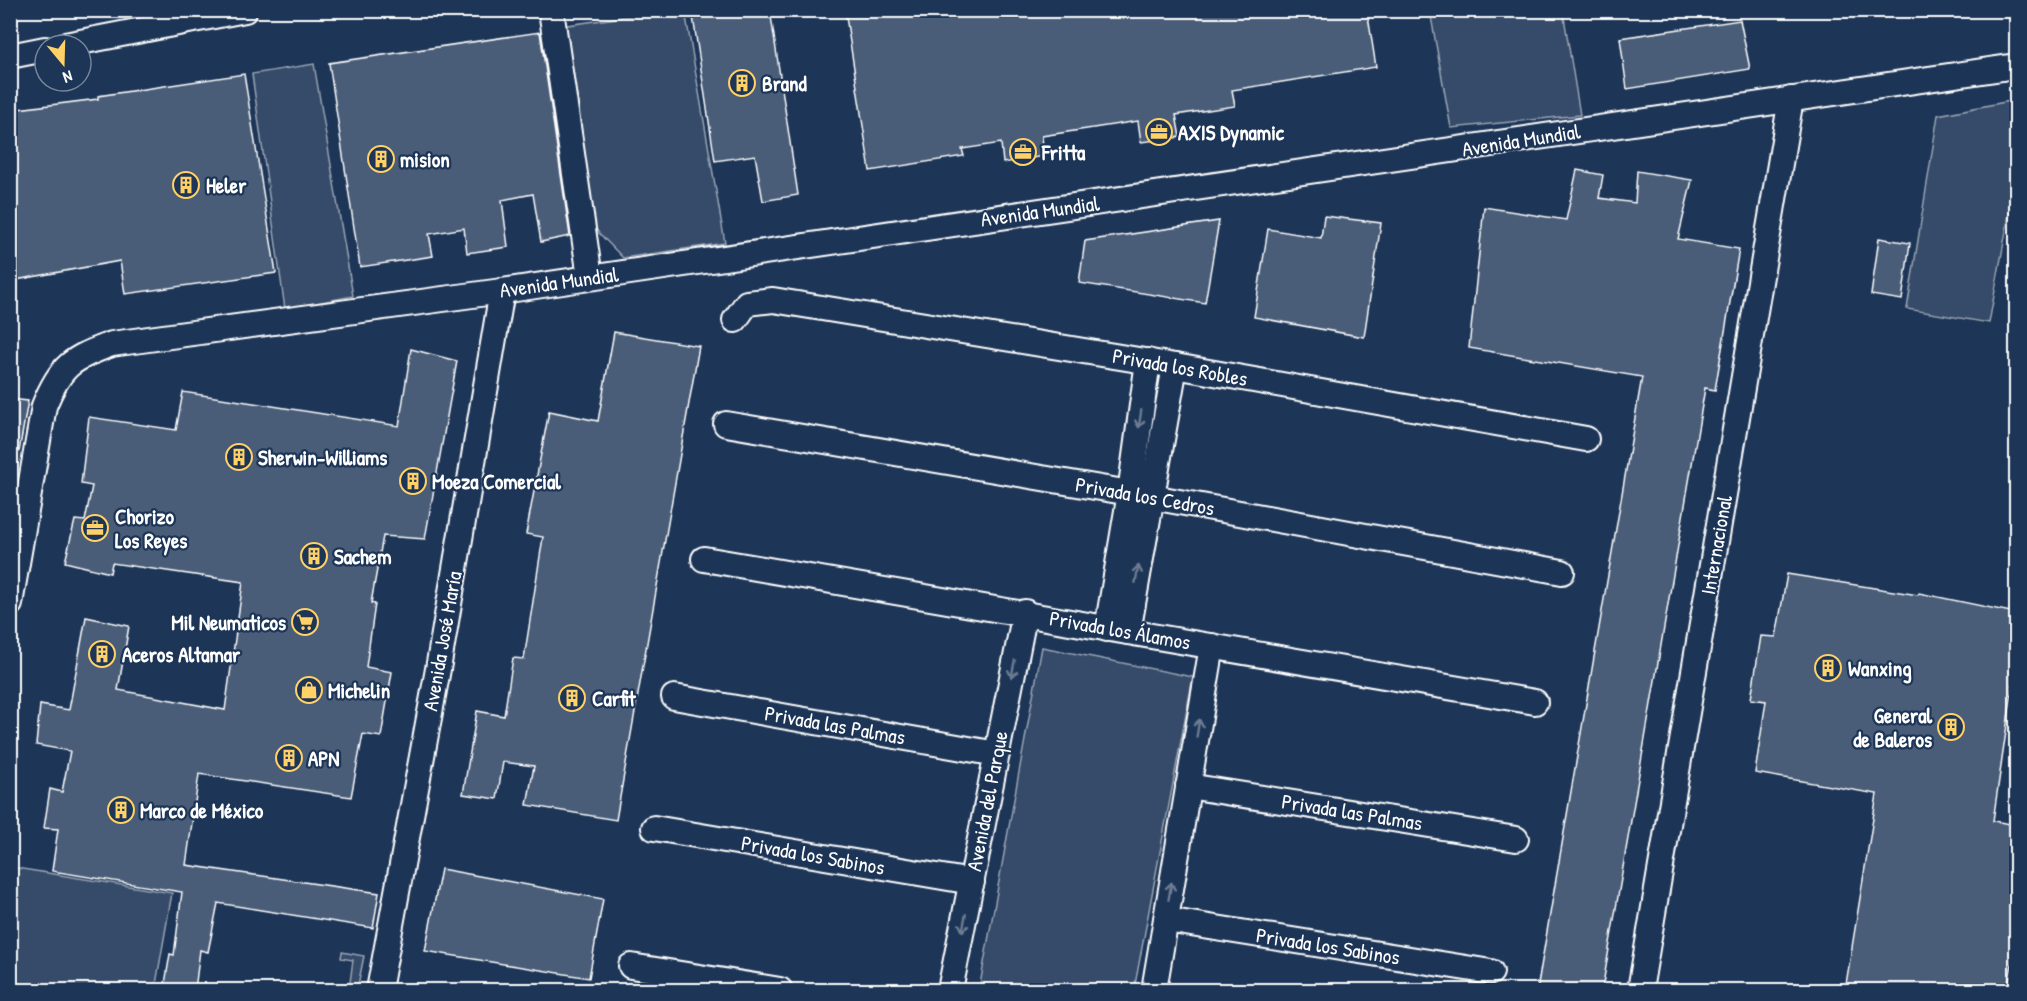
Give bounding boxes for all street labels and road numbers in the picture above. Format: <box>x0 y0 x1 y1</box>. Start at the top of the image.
street label: Avenida Mundial <box>1460 116 1583 164</box>
street label: Avenida Mundial <box>979 188 1102 234</box>
street label: Avenida Mundial <box>498 259 621 305</box>
street label: Privada los Robles <box>1110 341 1250 393</box>
street label: Privada los Cedros <box>1073 470 1217 522</box>
street label: Internacional <box>1693 493 1739 597</box>
street label: Avenida José María <box>415 569 469 713</box>
street label: Privada los Álamos <box>1047 603 1193 657</box>
street label: Privada las Palmas <box>763 698 907 752</box>
street label: Avenida del Parque <box>959 728 1015 874</box>
street label: Privada las Palmas <box>1280 787 1424 837</box>
street label: Privada los Sabinos <box>739 828 887 882</box>
street label: Privada los Sabinos <box>1254 920 1402 972</box>

